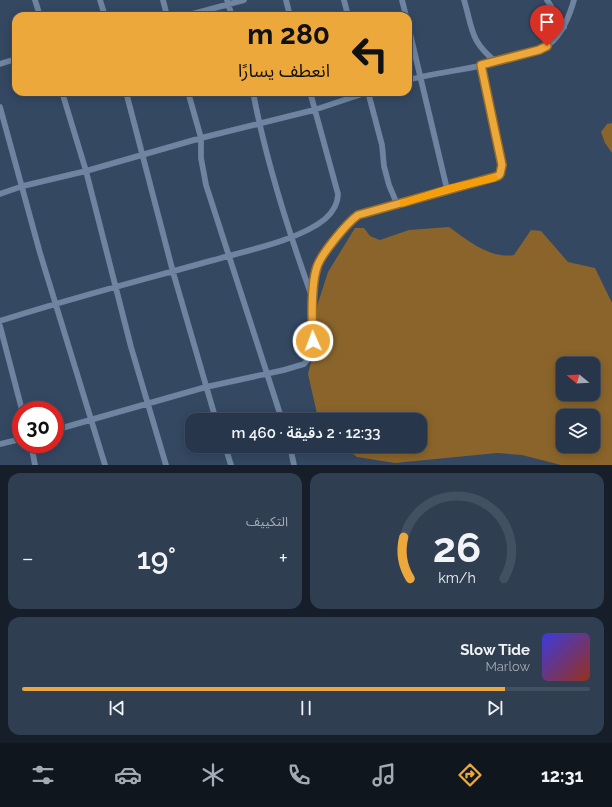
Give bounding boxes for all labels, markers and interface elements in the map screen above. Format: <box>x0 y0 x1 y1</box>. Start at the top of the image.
pin <box>530 5 564 46</box>
icon: arrive <box>536 11 558 33</box>
text: 280 m <box>247 18 330 51</box>
icon: left <box>344 28 396 80</box>
text: انعطف يسارًا <box>238 60 330 81</box>
position arrow <box>292 320 334 362</box>
north arrow <box>556 357 600 401</box>
map controls <box>556 357 600 453</box>
speed limit sign: 30 <box>12 401 64 453</box>
button: layers <box>556 409 600 453</box>
text: 12:33 · 2 دقيقة · 460 m <box>231 424 381 442</box>
text: التكييف <box>246 514 288 529</box>
text: 26 <box>433 523 481 572</box>
text: 19° <box>137 541 176 576</box>
text: − <box>22 545 34 571</box>
text: + <box>279 545 288 571</box>
text: km/h <box>438 570 476 586</box>
text: Slow Tide <box>460 641 530 659</box>
text: Marlow <box>485 659 530 674</box>
icon: previous <box>106 697 128 719</box>
icon: pause <box>295 697 317 719</box>
icon: next <box>484 697 506 719</box>
icon: filters <box>29 761 57 789</box>
icon: car <box>114 761 142 789</box>
icon: climate <box>199 761 227 789</box>
icon: phone <box>285 761 313 789</box>
icon: music <box>370 761 398 789</box>
icon: directions <box>456 761 484 789</box>
text: 12:31 <box>541 765 583 786</box>

